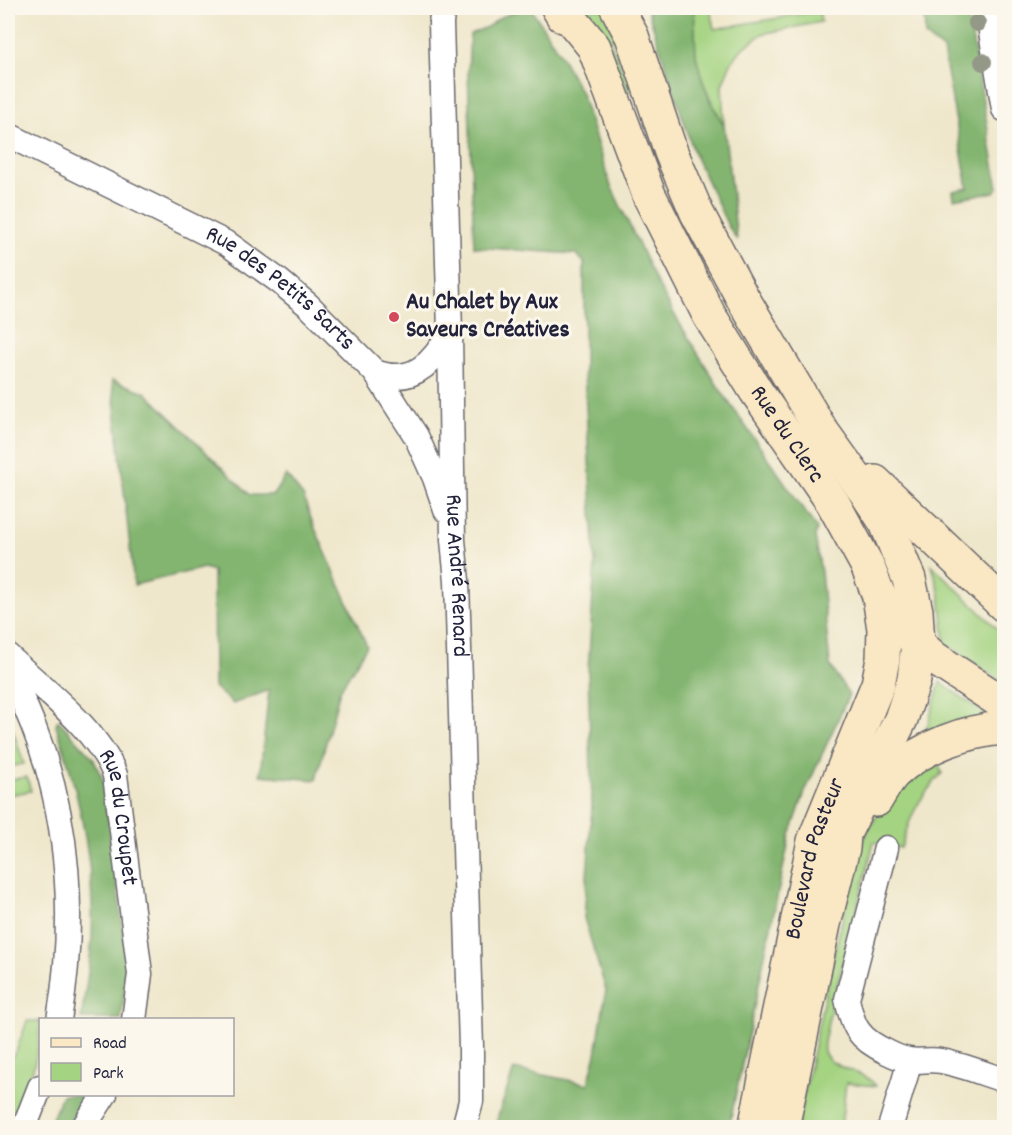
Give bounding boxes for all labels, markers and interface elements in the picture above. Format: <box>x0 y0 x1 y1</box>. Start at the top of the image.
street label: Rue des Petits Sarts <box>199 218 363 360</box>
place label: Au Chalet by Aux Saveurs Créatives <box>406 286 570 348</box>
marker: Au Chalet by Aux Saveurs Créatives <box>387 310 401 324</box>
street label: Rue du Clerc <box>740 379 832 491</box>
street label: Rue André Renard <box>435 494 476 658</box>
street label: Rue du Croupet <box>89 743 146 888</box>
street label: Boulevard Pasteur <box>777 773 855 943</box>
legend <box>39 1018 234 1096</box>
text: Road <box>93 1032 127 1057</box>
text: Park <box>93 1062 124 1087</box>

